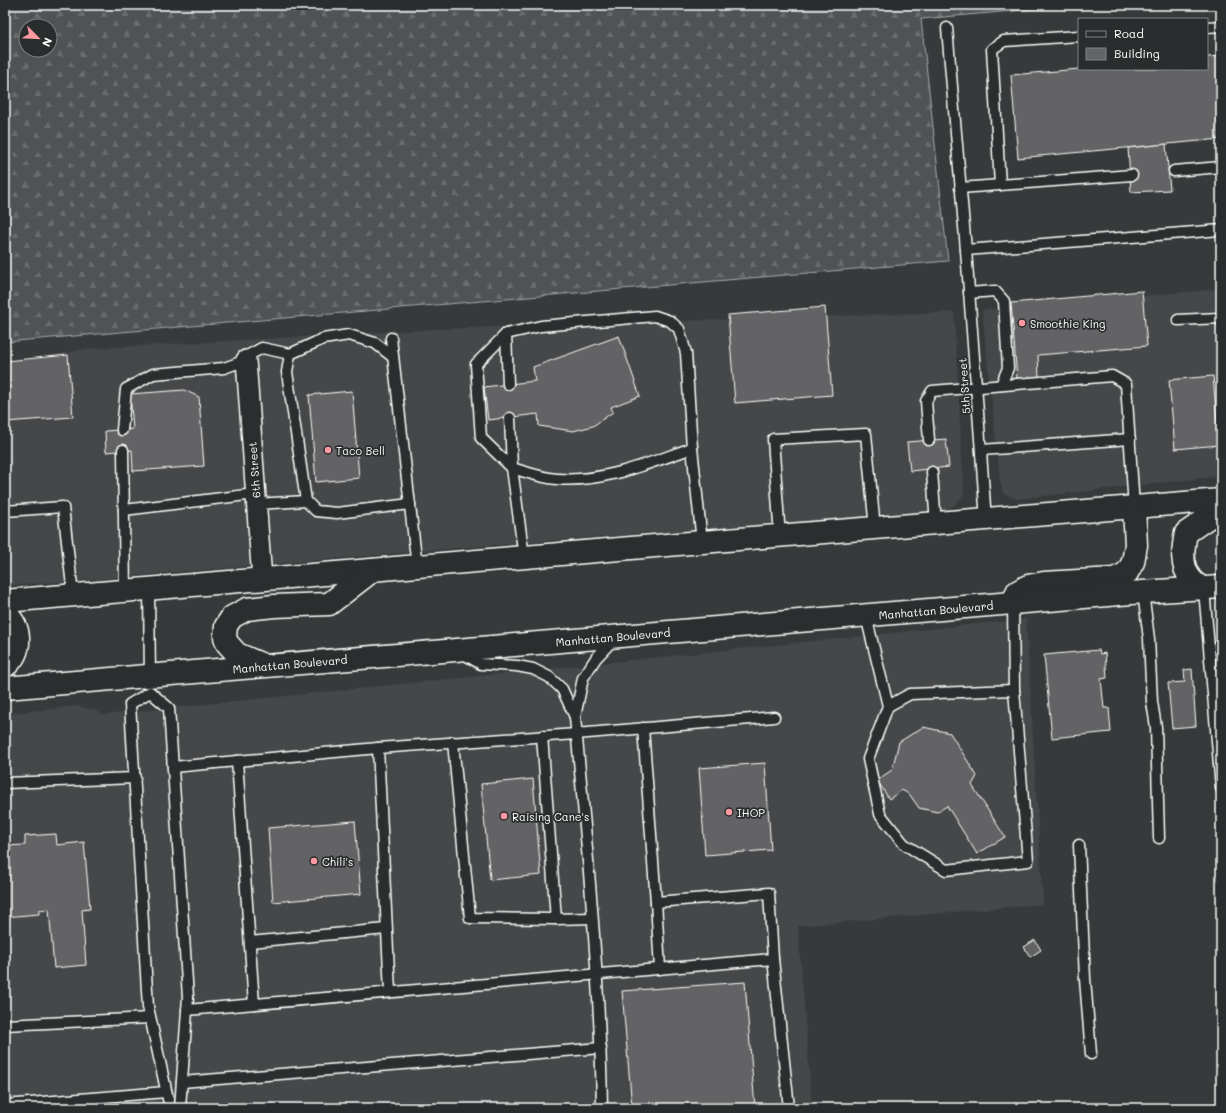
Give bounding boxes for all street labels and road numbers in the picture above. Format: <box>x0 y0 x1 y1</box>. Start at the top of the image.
street label: 5th Street <box>955 357 973 414</box>
street label: 6th Street <box>245 441 263 499</box>
street label: Manhattan Boulevard <box>878 598 994 622</box>
street label: Manhattan Boulevard <box>555 625 671 649</box>
street label: Manhattan Boulevard <box>232 652 348 676</box>

